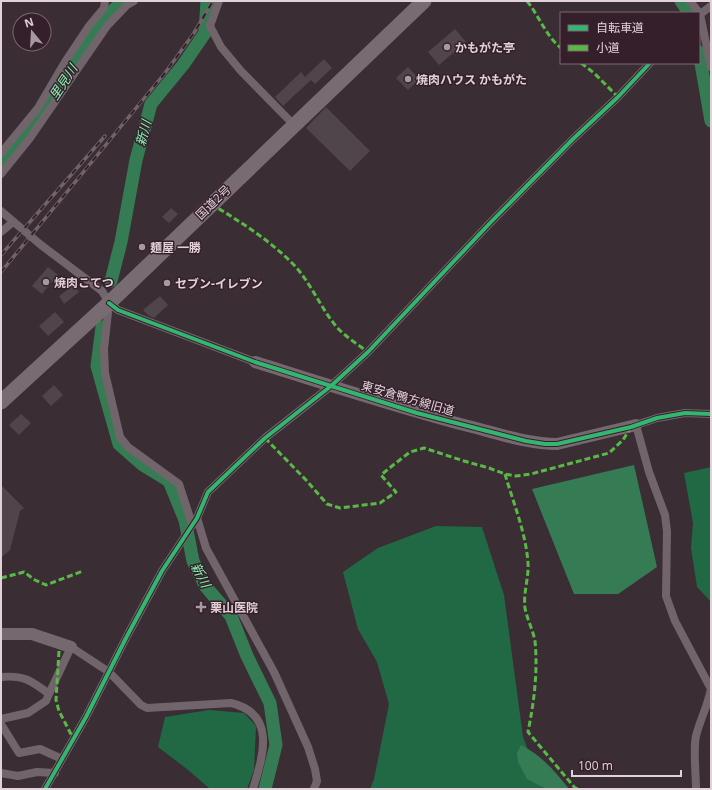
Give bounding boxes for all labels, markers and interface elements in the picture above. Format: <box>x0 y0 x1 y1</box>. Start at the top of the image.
north arrow <box>12 12 52 52</box>
legend <box>560 12 700 64</box>
text: N <box>22 13 35 31</box>
text: 自転車道 <box>596 19 644 36</box>
place label: かもがた亭 <box>455 39 515 56</box>
text: 小道 <box>596 39 620 56</box>
marker: かもがた亭 <box>442 42 452 52</box>
water label: 里見川 <box>45 59 82 103</box>
place label: 焼肉ハウス かもがた <box>416 71 527 88</box>
marker: 焼肉ハウス かもがた <box>403 74 413 84</box>
water label: 新川 <box>131 116 156 148</box>
street label: 国道2号 <box>192 181 234 223</box>
place label: 麺屋 一勝 <box>150 239 201 256</box>
marker: 麺屋 一勝 <box>137 242 147 252</box>
place label: 焼肉こてつ <box>54 274 114 291</box>
place label: セブン-イレブン <box>175 275 263 292</box>
marker: 焼肉こてつ <box>41 277 51 287</box>
marker: セブン-イレブン <box>162 278 172 288</box>
street label: 東安倉鴨方線旧道 <box>360 377 456 419</box>
water label: 新川 <box>187 559 216 592</box>
place label: 栗山医院 <box>210 599 258 616</box>
marker: 栗山医院 <box>195 601 207 613</box>
scale bar <box>572 752 681 778</box>
text: 100 m <box>578 757 613 774</box>

